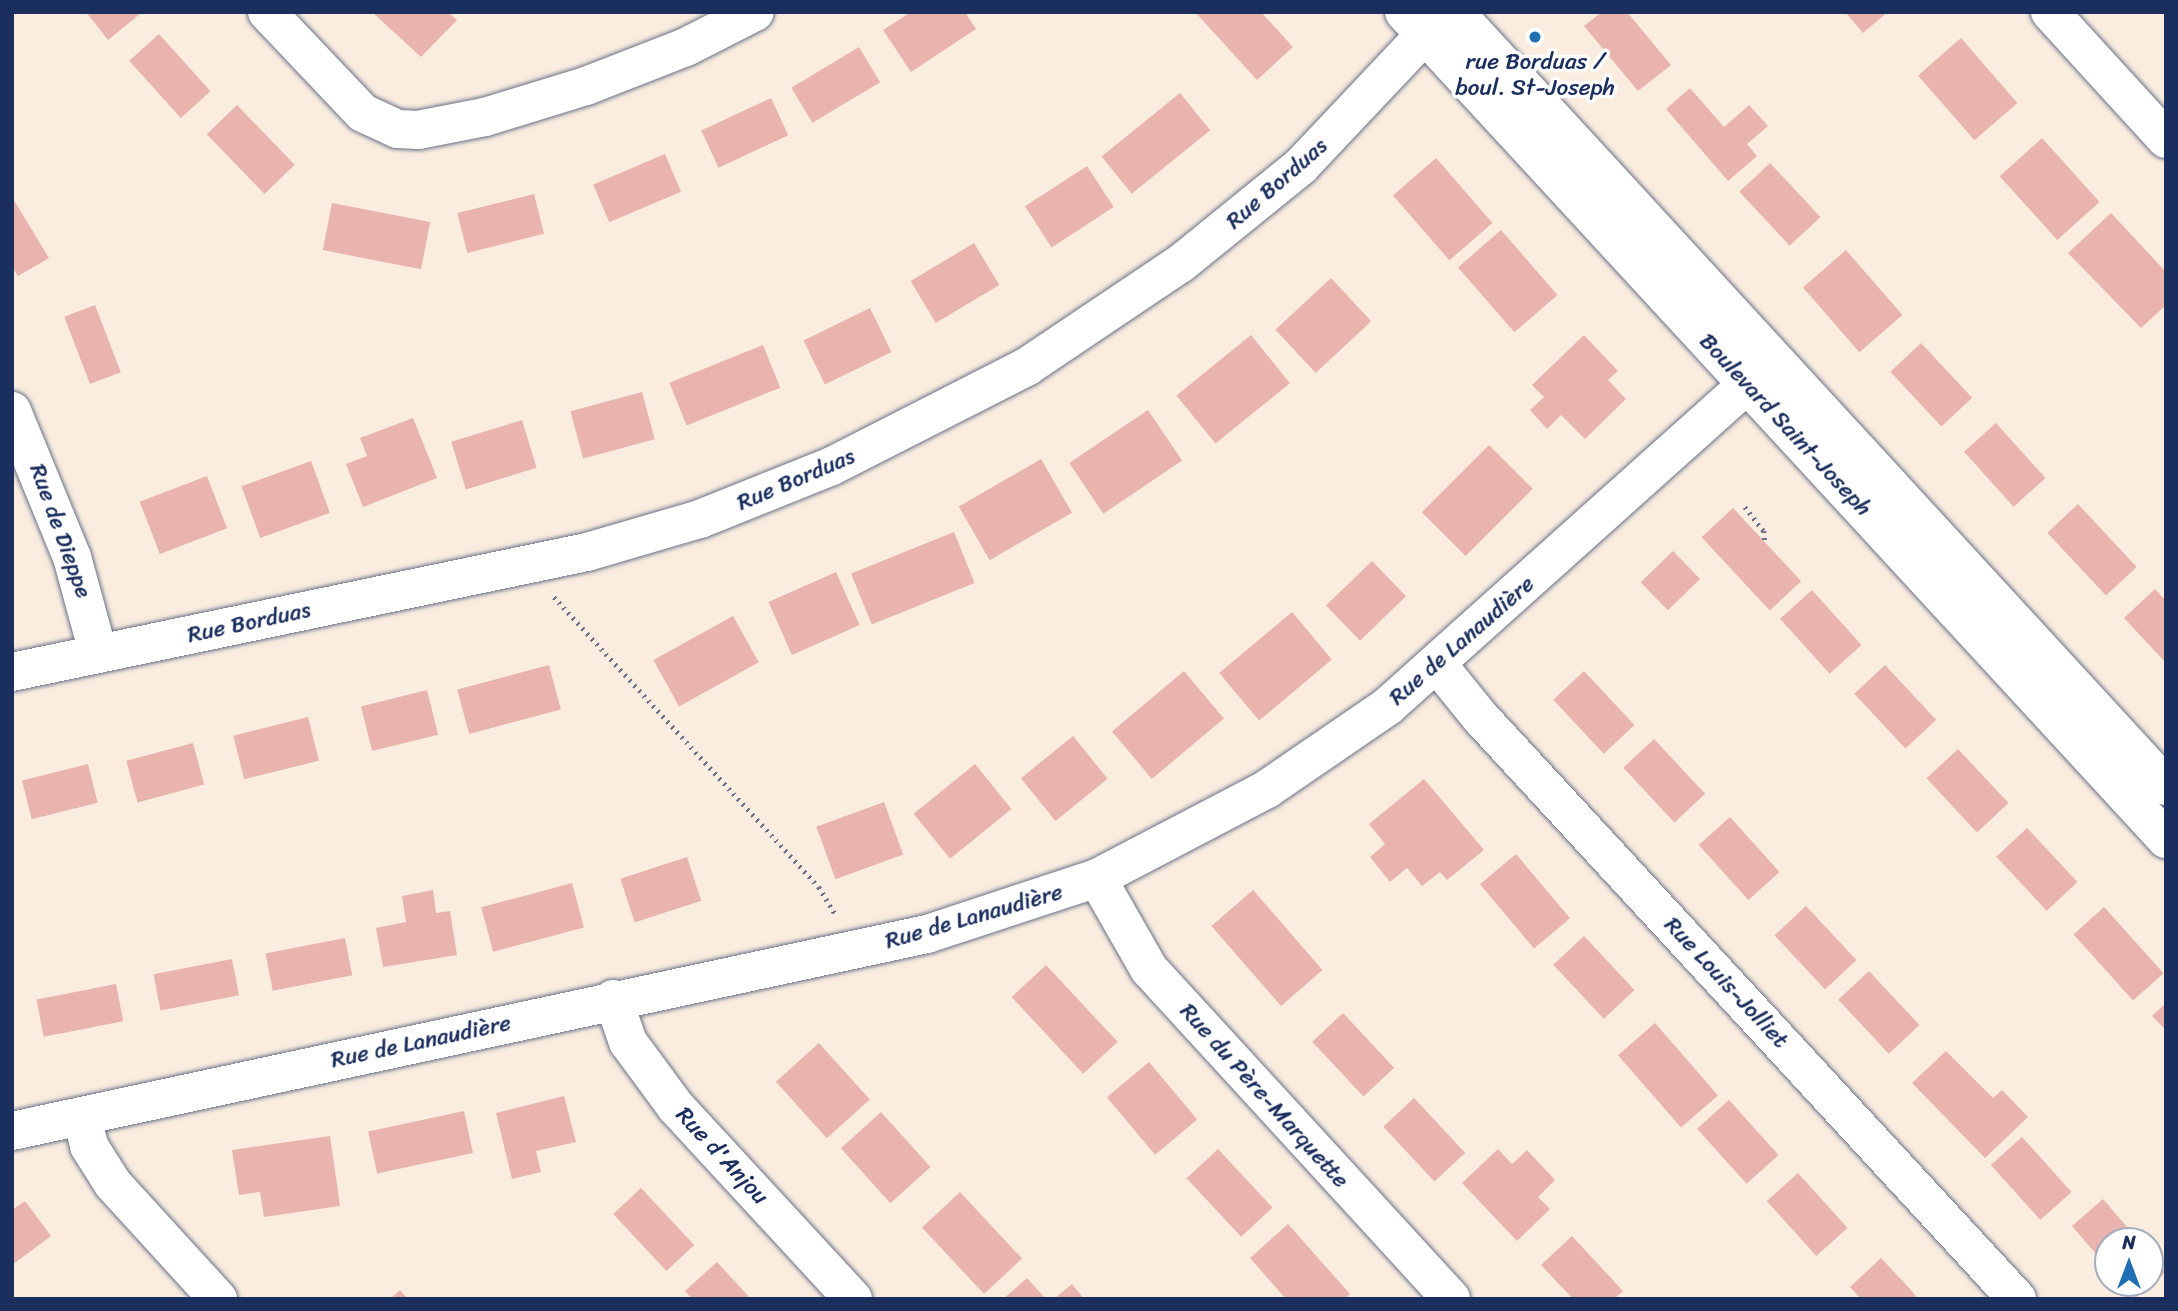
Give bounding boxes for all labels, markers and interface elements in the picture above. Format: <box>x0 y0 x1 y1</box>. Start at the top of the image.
marker: rue Borduas / boul. St-Joseph <box>1527 29 1543 45</box>
place label: rue Borduas / boul. St-Joseph <box>1455 48 1615 102</box>
street label: Rue Borduas <box>1221 133 1333 235</box>
street label: Boulevard Saint-Joseph <box>1693 328 1877 522</box>
street label: Rue Borduas <box>733 443 859 517</box>
street label: Rue de Dieppe <box>23 460 97 602</box>
street label: Rue de Lanaudière <box>1384 570 1540 712</box>
street label: Rue Borduas <box>185 596 313 650</box>
street label: Rue de Lanaudière <box>882 878 1066 956</box>
street label: Rue Louis-Jolliet <box>1658 912 1794 1054</box>
street label: Rue du Père-Marquette <box>1174 998 1354 1194</box>
street label: Rue de Lanaudière <box>328 1009 514 1075</box>
street label: Rue d'Anjou <box>670 1102 774 1210</box>
text: N <box>2122 1226 2136 1259</box>
north arrow <box>2094 1227 2164 1297</box>

